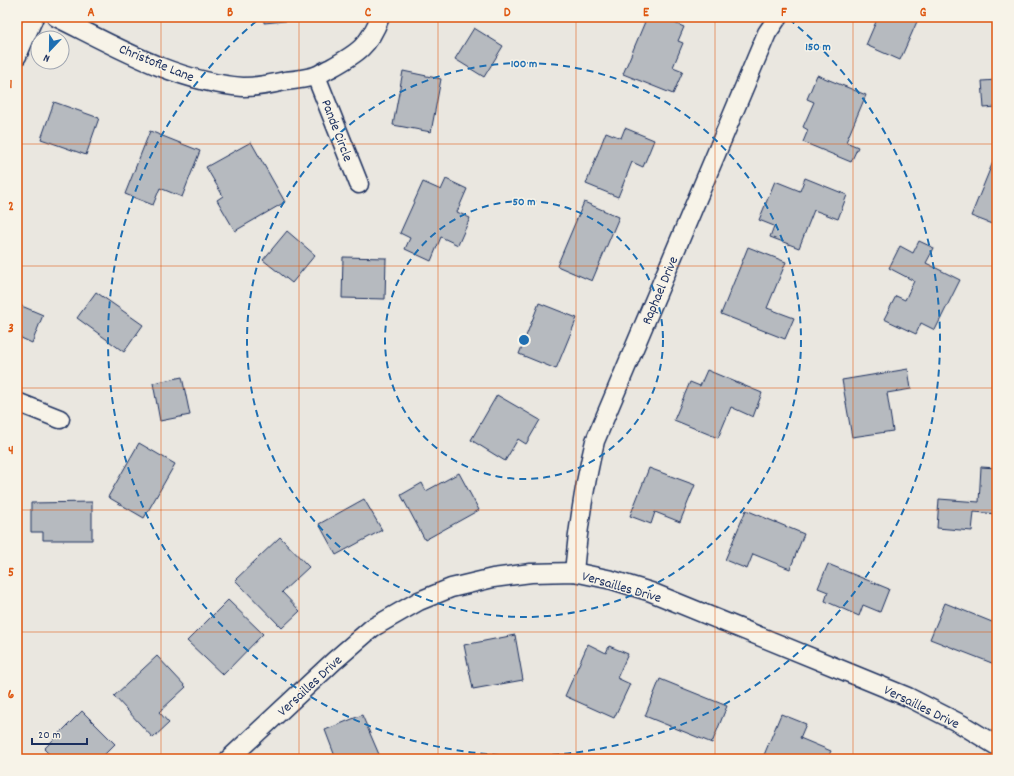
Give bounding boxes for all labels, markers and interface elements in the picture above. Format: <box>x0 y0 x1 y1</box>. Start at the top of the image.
text: A <box>87 4 95 23</box>
text: B <box>227 4 233 23</box>
text: C <box>365 4 372 23</box>
text: D <box>504 4 511 23</box>
text: E <box>643 4 650 23</box>
text: F <box>781 4 787 23</box>
text: G <box>920 4 927 23</box>
north arrow <box>30 30 70 70</box>
text: 150 m <box>805 39 831 56</box>
street label: Christofle Lane <box>116 40 197 88</box>
text: N <box>41 49 53 66</box>
text: 100 m <box>511 56 537 73</box>
text: 1 <box>10 76 13 95</box>
street label: Pande Circle <box>315 97 357 165</box>
text: 50 m <box>512 194 536 211</box>
text: 2 <box>8 198 14 217</box>
street label: Raphael Drive <box>637 254 684 328</box>
text: 3 <box>8 320 14 339</box>
centre of rings <box>517 333 531 347</box>
text: 4 <box>8 442 14 461</box>
text: 5 <box>8 564 14 583</box>
street label: Versailles Drive <box>579 567 664 609</box>
street label: Versailles Drive <box>274 651 347 722</box>
street label: Versailles Drive <box>880 681 962 735</box>
text: 6 <box>8 686 15 705</box>
scale bar <box>32 720 87 746</box>
text: 20 m <box>38 727 61 744</box>

